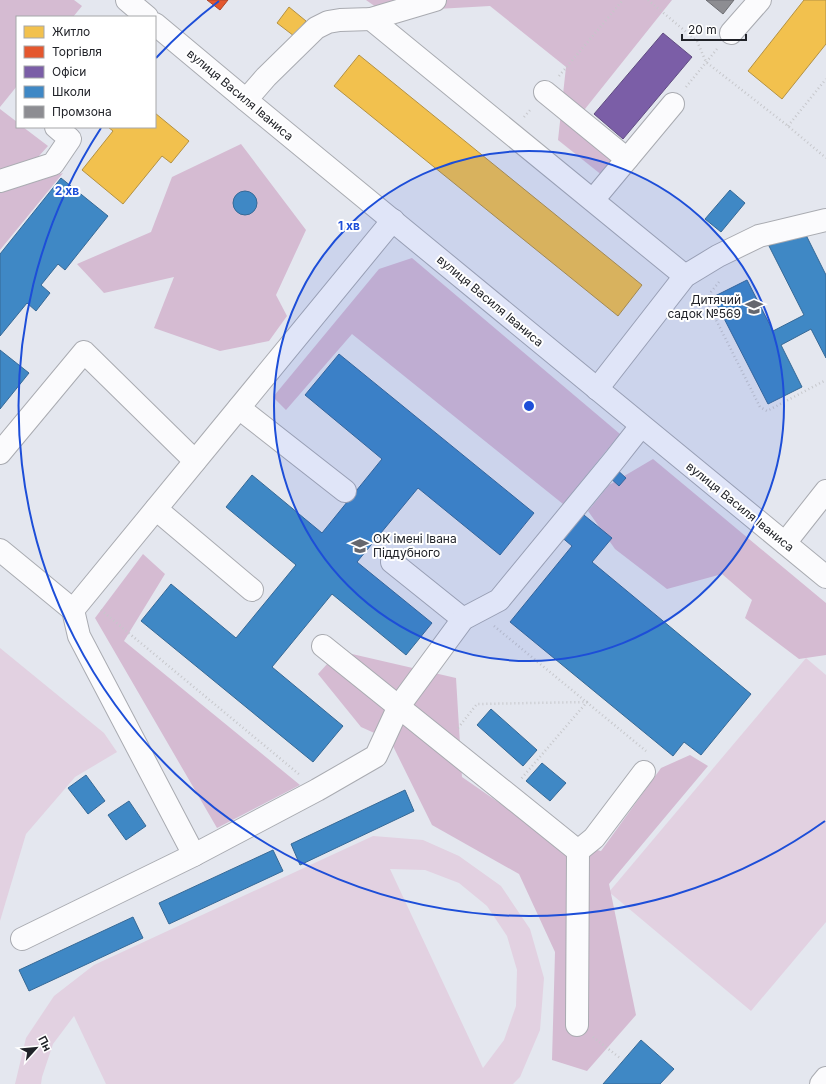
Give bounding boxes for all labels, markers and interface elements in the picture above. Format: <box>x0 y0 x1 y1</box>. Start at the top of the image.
legend <box>16 16 156 128</box>
scale bar <box>682 16 746 42</box>
text: 20 m <box>688 22 717 37</box>
text: Житло <box>52 24 90 39</box>
text: Торгівля <box>52 44 102 59</box>
street label: вулиця Василя Іваниса <box>184 46 297 144</box>
text: Офіси <box>52 64 86 79</box>
text: Школи <box>52 84 91 99</box>
text: Промзона <box>52 104 112 119</box>
text: 2 хв <box>55 183 79 198</box>
text: 1 хв <box>338 218 360 233</box>
street label: вулиця Василя Іваниса <box>434 252 547 350</box>
place label: Дитячий садок №569 <box>667 292 741 321</box>
school or university icon: Дитячий садок №569 <box>744 297 764 317</box>
centre of rings <box>522 399 536 413</box>
street label: вулиця Василя Іваниса <box>683 459 797 555</box>
place label: ОК імені Івана Піддубного <box>373 531 457 560</box>
school or university icon: ОК імені Івана Піддубного <box>350 536 370 556</box>
north arrow <box>16 1028 56 1068</box>
text: Пн <box>35 1034 55 1053</box>

